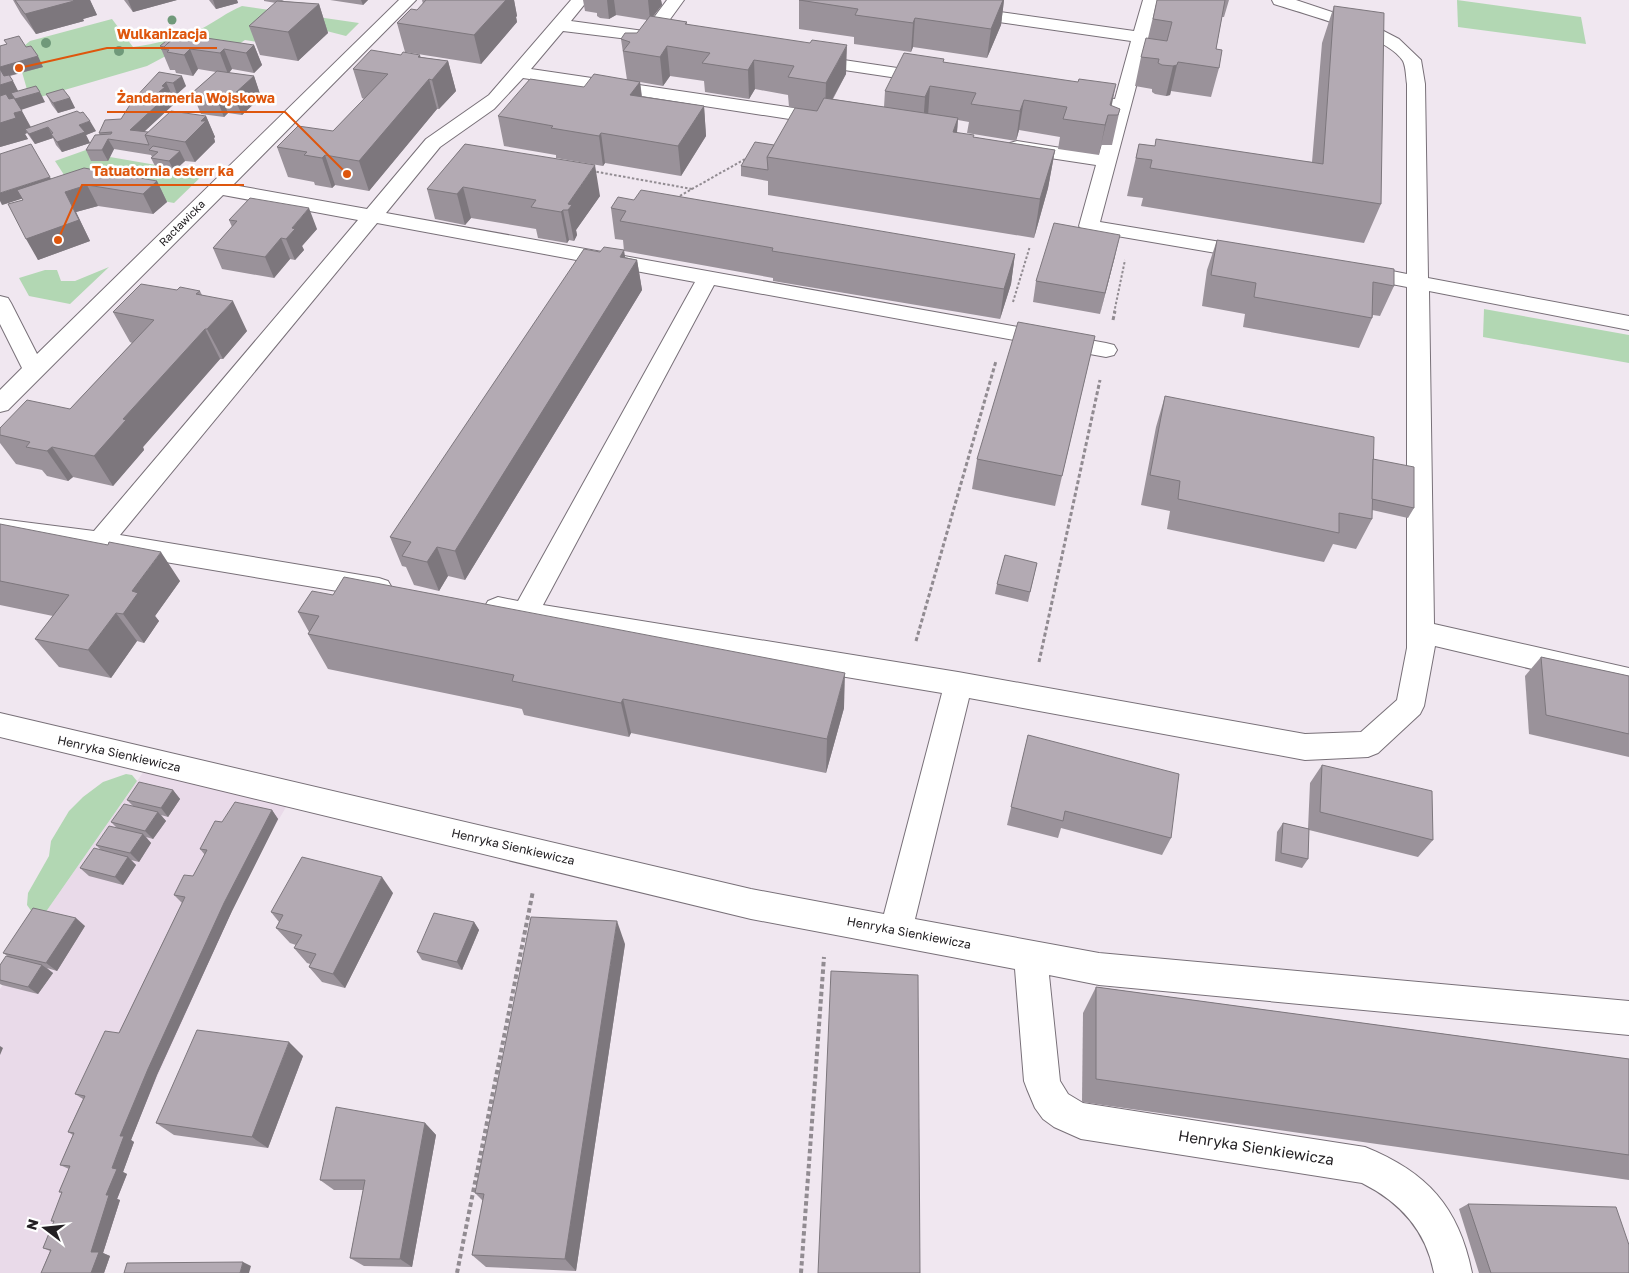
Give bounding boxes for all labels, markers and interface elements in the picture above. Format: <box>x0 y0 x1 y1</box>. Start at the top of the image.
callout: Wulkanizacja <box>107 19 217 48</box>
text: Wulkanizacja <box>117 25 207 42</box>
callout: Żandarmeria Wojskowa <box>107 83 285 112</box>
text: Żandarmeria Wojskowa <box>117 89 275 106</box>
callout: Tatuatornia esterr ka <box>82 156 244 185</box>
text: Tatuatornia esterr ka <box>92 162 234 179</box>
street label: Racławicka <box>156 197 207 248</box>
street label: Henryka Sienkiewicza <box>56 732 182 775</box>
street label: Henryka Sienkiewicza <box>450 825 576 868</box>
street label: Henryka Sienkiewicza <box>846 913 972 952</box>
street label: Henryka Sienkiewicza <box>1177 1126 1335 1168</box>
north arrow <box>20 1203 70 1253</box>
text: N <box>22 1217 42 1232</box>

